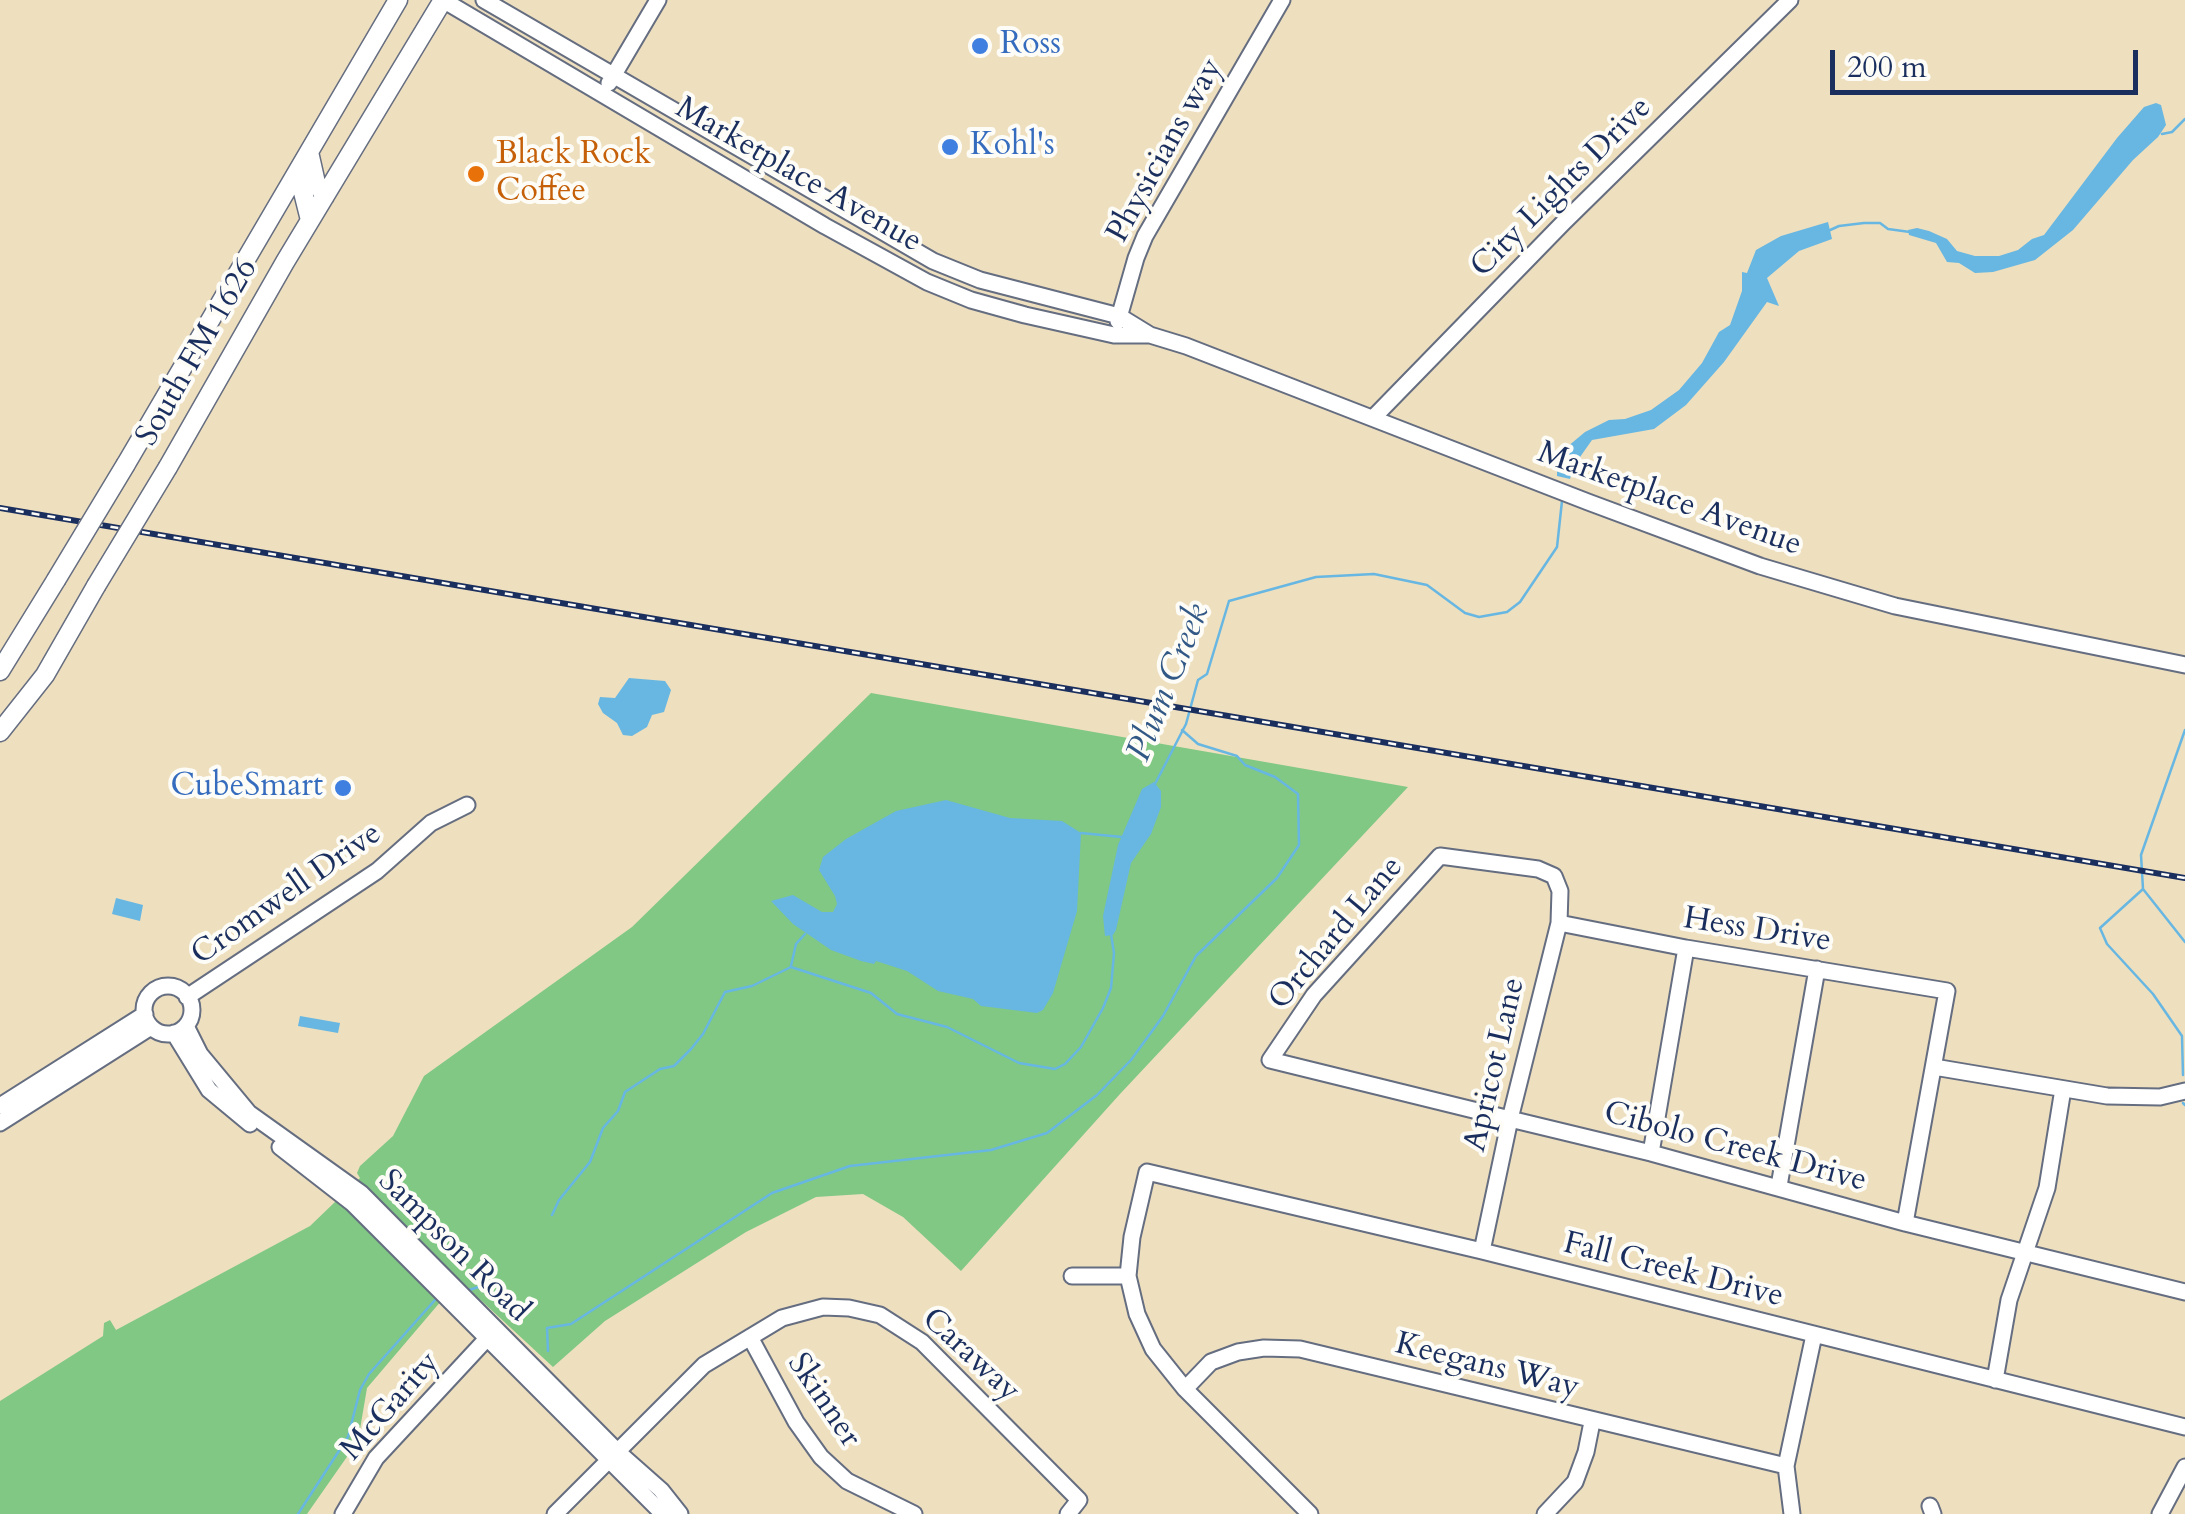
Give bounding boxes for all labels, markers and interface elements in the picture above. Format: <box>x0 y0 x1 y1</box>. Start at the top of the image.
place label: Ross <box>1000 27 1061 65</box>
scale bar <box>1835 30 2142 92</box>
marker: Ross <box>969 35 991 57</box>
text: 200 m <box>1847 47 1927 88</box>
street label: Physicians way <box>1100 52 1232 250</box>
street label: Marketplace Avenue <box>668 90 928 262</box>
street label: City Lights Drive <box>1464 90 1660 286</box>
place label: Kohl's <box>970 128 1055 166</box>
marker: Kohl's <box>939 136 961 158</box>
place label: Black Rock Coffee <box>496 137 651 212</box>
marker: Black Rock Coffee <box>465 163 487 185</box>
street label: South FM 1626 <box>129 253 267 453</box>
street label: Marketplace Avenue <box>1532 434 1806 566</box>
water label: Plum Creek <box>1119 598 1221 768</box>
place label: CubeSmart <box>171 769 323 807</box>
marker: CubeSmart <box>332 777 354 799</box>
street label: Cromwell Drive <box>185 815 389 975</box>
street label: Orchard Lane <box>1262 849 1412 1019</box>
street label: Hess Drive <box>1681 900 1833 962</box>
street label: Apricot Lane <box>1457 974 1535 1156</box>
street label: Cibolo Creek Drive <box>1599 1094 1871 1202</box>
street label: Sampson Road <box>369 1163 537 1331</box>
street label: Fall Creek Drive <box>1559 1225 1787 1317</box>
street label: Caraway <box>913 1301 1027 1411</box>
street label: Keegans Way <box>1391 1326 1583 1408</box>
street label: McGarity <box>333 1345 449 1469</box>
street label: Skinner <box>778 1347 868 1455</box>

